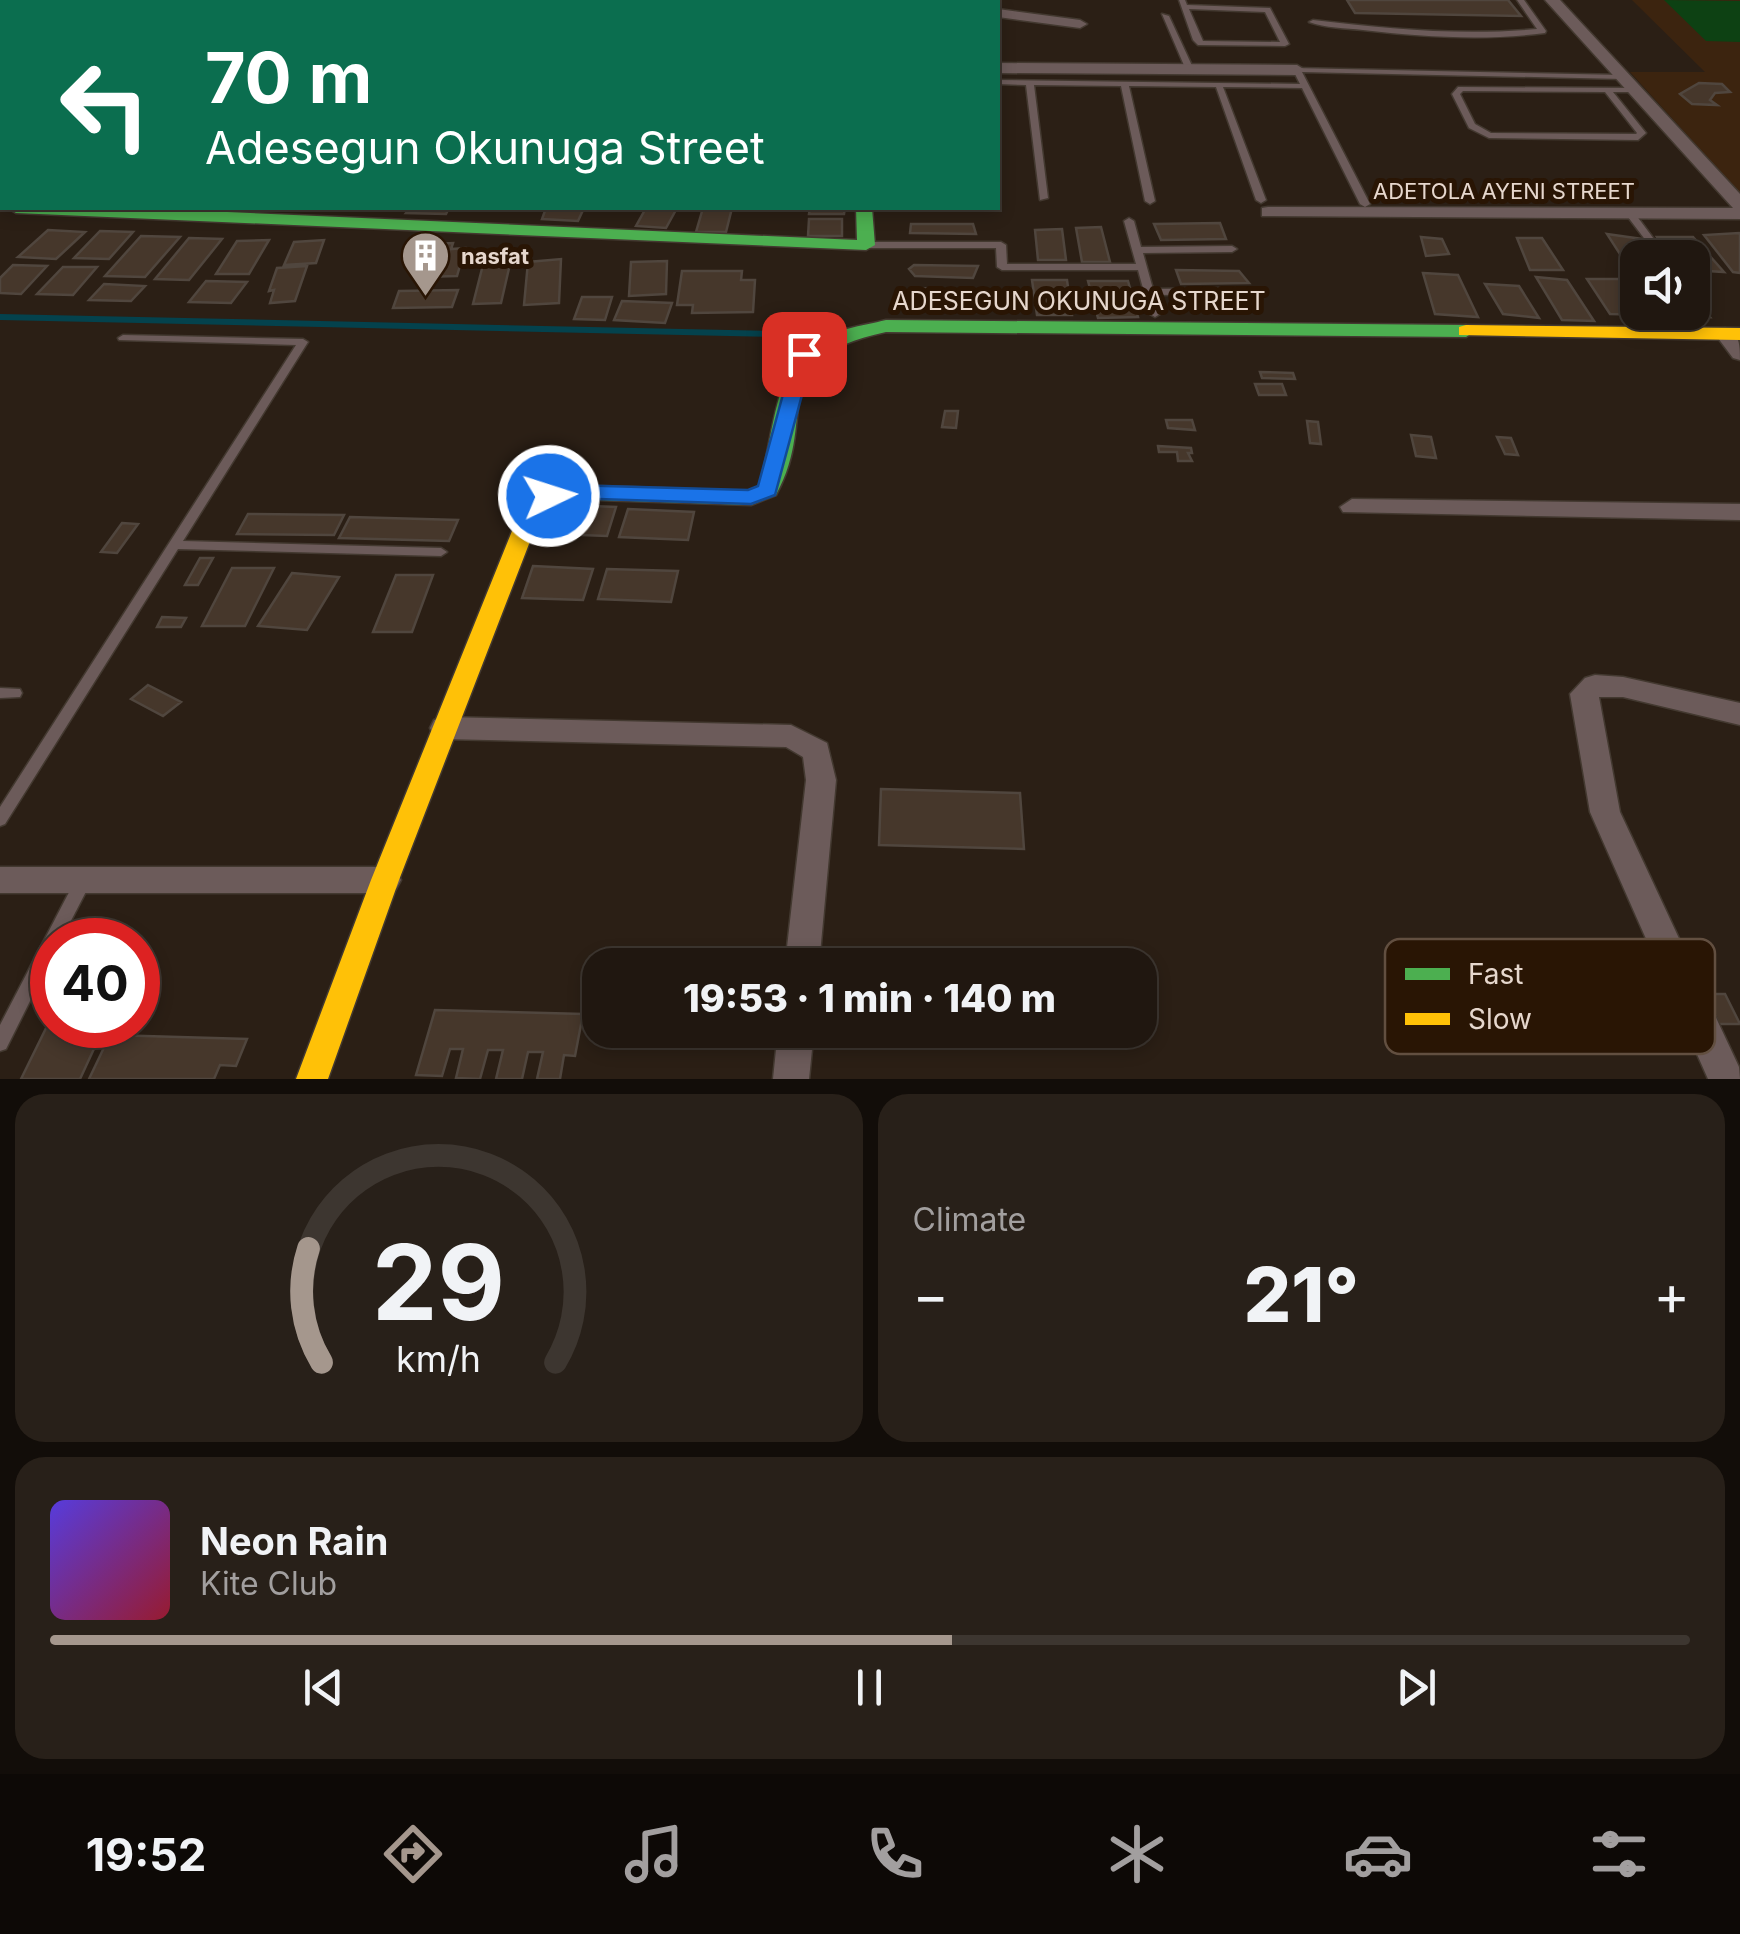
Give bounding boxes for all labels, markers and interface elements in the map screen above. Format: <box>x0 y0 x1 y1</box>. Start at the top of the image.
text: 70 m <box>205 35 372 120</box>
icon: left <box>40 40 170 170</box>
text: Adesegun Okunuga Street <box>205 120 765 175</box>
street label: ADETOLA AYENI STREET <box>1373 178 1635 204</box>
building icon: nasfat <box>400 230 452 298</box>
map controls <box>1620 240 1710 330</box>
button: sound <box>1620 240 1710 330</box>
place label: nasfat <box>461 243 529 269</box>
street label: ADESEGUN OKUNUGA STREET <box>892 286 1266 316</box>
pin <box>762 312 847 397</box>
icon: arrive <box>777 327 832 382</box>
position arrow <box>497 444 601 548</box>
speed limit sign: 40 <box>30 918 160 1048</box>
legend <box>1385 939 1715 1054</box>
text: Fast <box>1468 957 1524 991</box>
text: 19:53 · 1 min · 140 m <box>683 975 1056 1021</box>
text: Slow <box>1468 1002 1532 1036</box>
text: Climate <box>913 1200 1026 1239</box>
text: 29 <box>372 1219 505 1345</box>
text: 21° <box>1243 1249 1359 1340</box>
text: − <box>913 1262 949 1328</box>
text: + <box>1654 1262 1690 1328</box>
text: km/h <box>396 1337 481 1381</box>
text: Neon Rain <box>200 1518 388 1564</box>
text: Kite Club <box>200 1564 337 1603</box>
icon: previous <box>296 1660 351 1715</box>
icon: pause <box>842 1660 897 1715</box>
icon: next <box>1389 1660 1444 1715</box>
icon: directions <box>378 1819 448 1889</box>
icon: music <box>619 1819 689 1889</box>
icon: phone <box>860 1819 930 1889</box>
icon: climate <box>1102 1819 1172 1889</box>
icon: car <box>1343 1819 1413 1889</box>
icon: filters <box>1584 1819 1654 1889</box>
text: 19:52 <box>86 1827 206 1882</box>

